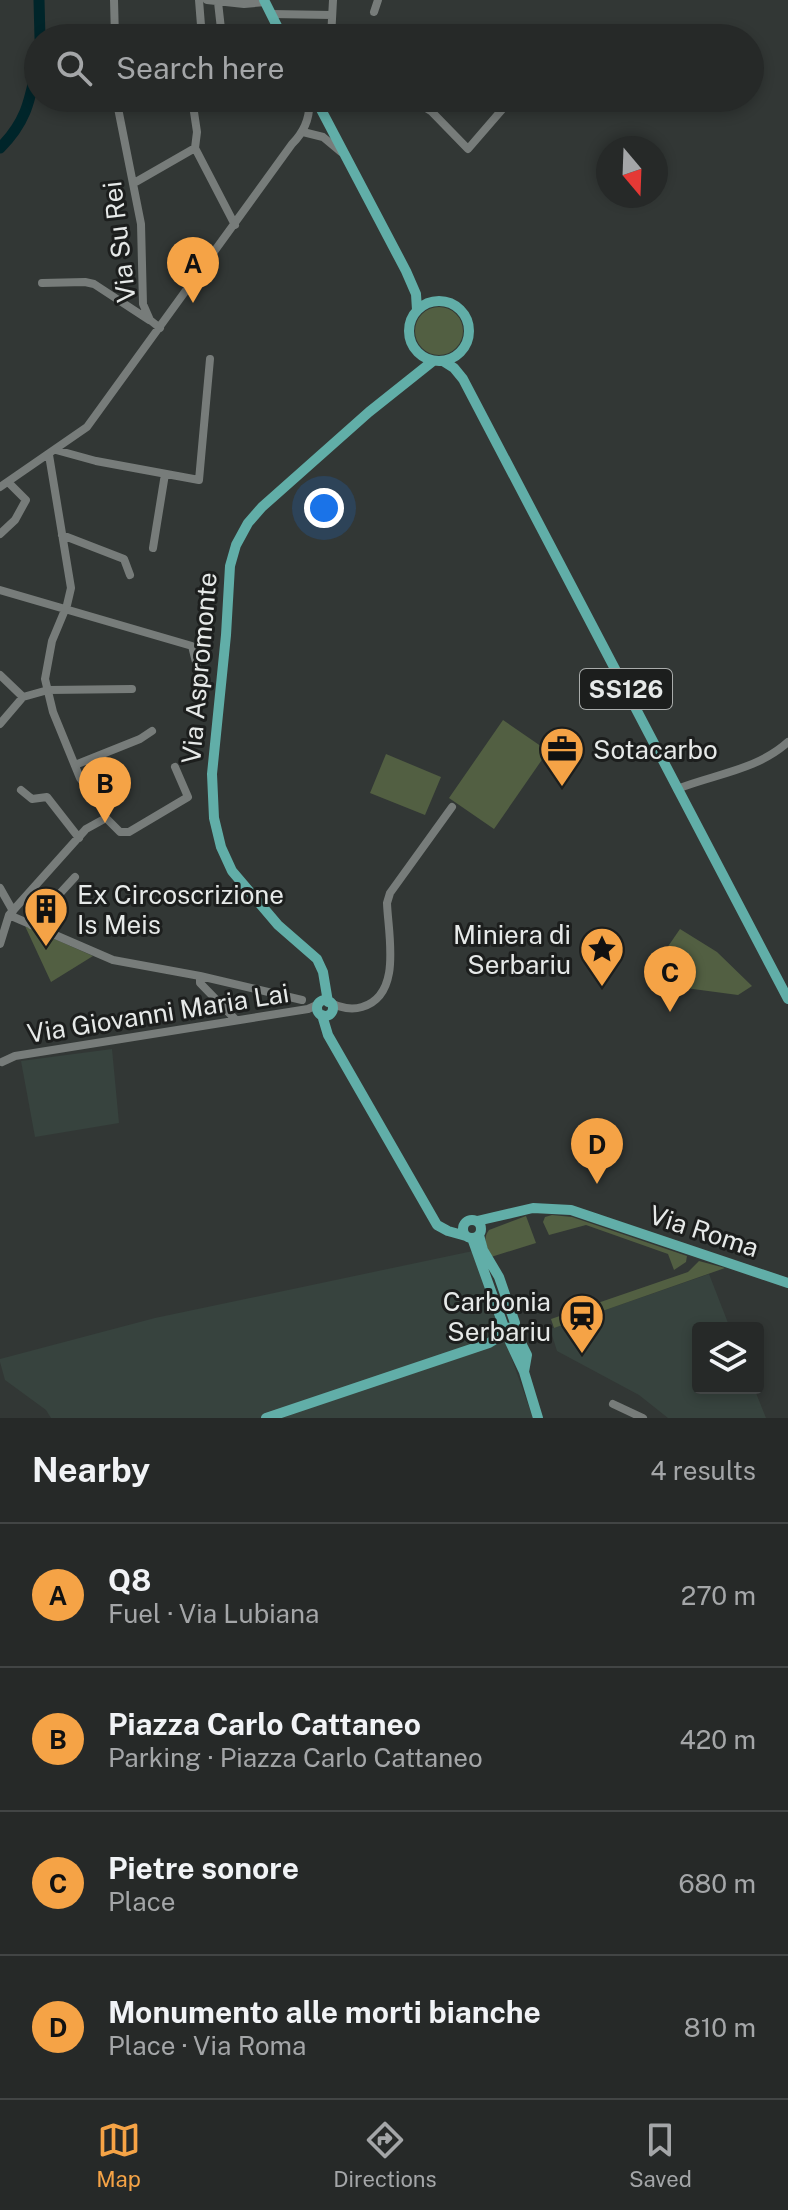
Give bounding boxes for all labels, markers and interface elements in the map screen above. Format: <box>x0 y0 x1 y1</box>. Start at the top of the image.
search box <box>24 24 764 112</box>
icon: search <box>52 46 96 90</box>
text: Search here <box>116 50 284 86</box>
north arrow <box>596 136 668 208</box>
street label: Via Su Rei <box>96 180 142 304</box>
pin: A <box>167 237 219 303</box>
your location <box>304 488 344 528</box>
street label: Via Aspromonte <box>175 571 223 765</box>
road number: SS126 <box>580 669 672 709</box>
office icon: Sotacarbo <box>538 725 586 788</box>
place label: Sotacarbo <box>593 734 718 765</box>
pin: B <box>79 757 131 823</box>
place label: Ex Circoscrizione Is Meis <box>77 879 284 940</box>
building icon: Ex Circoscrizione Is Meis <box>22 885 70 948</box>
place label: Miniera di Serbariu <box>453 919 571 980</box>
place icon: Miniera di Serbariu <box>578 925 626 988</box>
pin: C <box>644 946 696 1012</box>
street label: Via Giovanni Maria Lai <box>25 977 291 1049</box>
pin: D <box>571 1118 623 1184</box>
street label: Via Roma <box>645 1199 763 1263</box>
place label: Carbonia Serbariu <box>443 1286 551 1347</box>
station icon: Carbonia Serbariu <box>558 1292 606 1355</box>
map controls <box>692 1322 764 1394</box>
button: layers <box>692 1322 764 1394</box>
text: Nearby <box>32 1450 150 1490</box>
text: 4 results <box>650 1455 756 1486</box>
text: Q8 <box>108 1562 151 1598</box>
text: A <box>49 1580 67 1611</box>
text: 270 m <box>681 1580 756 1611</box>
text: Fuel · Via Lubiana <box>108 1598 319 1629</box>
text: Piazza Carlo Cattaneo <box>108 1706 421 1742</box>
text: B <box>49 1724 67 1755</box>
text: 420 m <box>679 1724 756 1755</box>
text: Parking · Piazza Carlo Cattaneo <box>108 1742 483 1773</box>
text: Pietre sonore <box>108 1850 299 1886</box>
text: C <box>49 1868 67 1899</box>
text: 680 m <box>679 1868 756 1899</box>
text: Place <box>108 1886 175 1917</box>
text: Monumento alle morti bianche <box>108 1994 541 2030</box>
text: D <box>49 2012 67 2043</box>
text: 810 m <box>684 2012 756 2043</box>
text: Place · Via Roma <box>108 2030 306 2061</box>
tab: Map <box>96 2118 141 2192</box>
tab: Directions <box>333 2118 437 2192</box>
tab: Saved <box>629 2118 692 2192</box>

